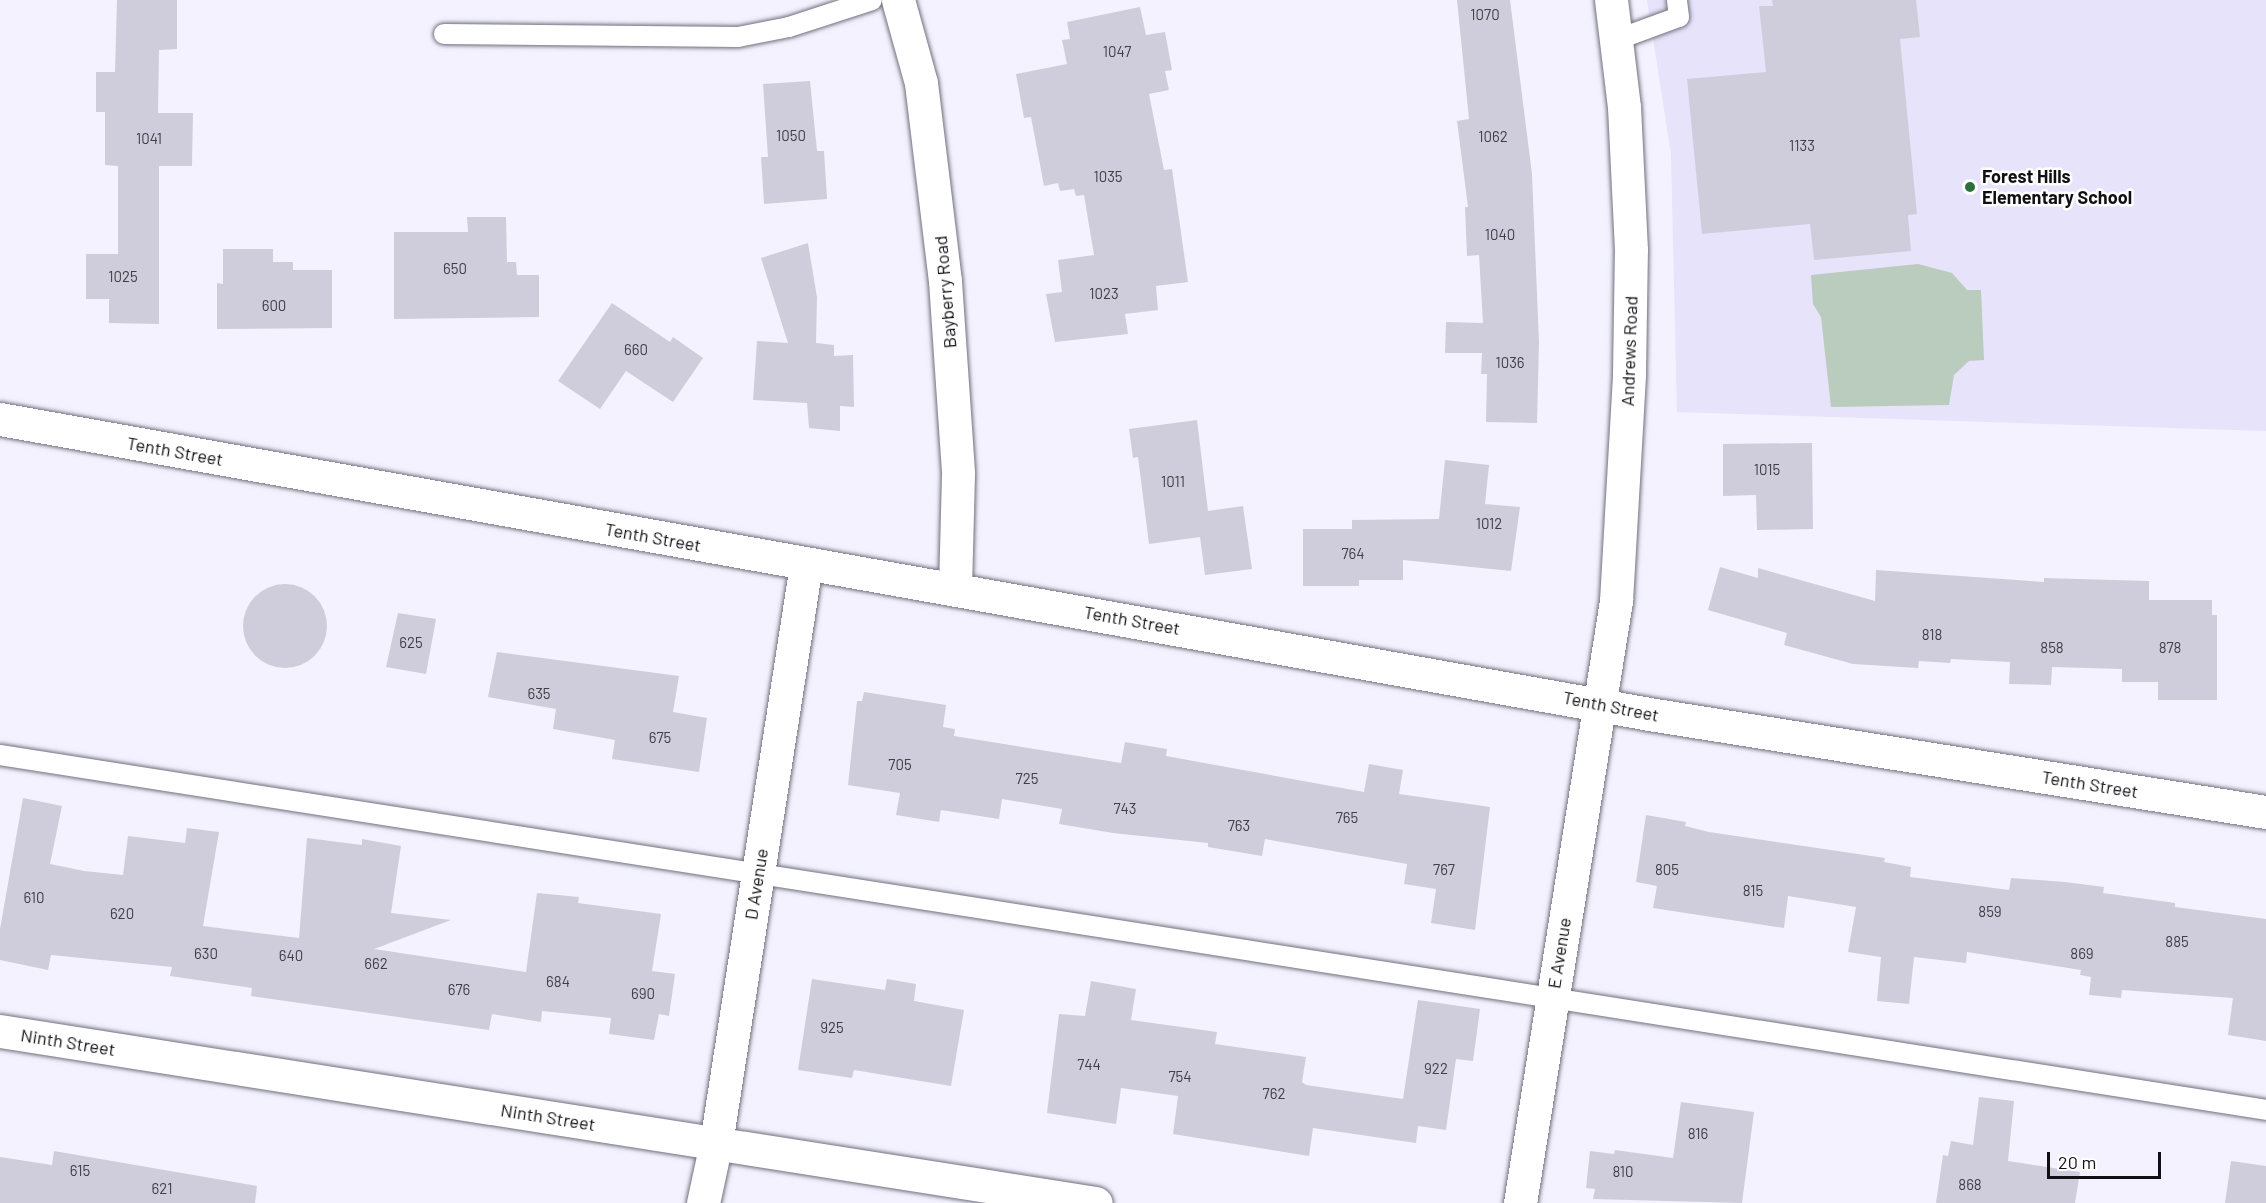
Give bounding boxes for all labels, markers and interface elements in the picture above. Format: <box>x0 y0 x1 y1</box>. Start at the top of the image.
house number: 1070 <box>1470 6 1500 24</box>
house number: 1047 <box>1103 43 1131 61</box>
house number: 1050 <box>776 127 806 145</box>
house number: 1062 <box>1478 128 1508 146</box>
house number: 1041 <box>136 130 162 148</box>
house number: 1133 <box>1789 137 1815 155</box>
place label: Forest Hills Elementary School <box>1982 166 2132 208</box>
house number: 1035 <box>1093 168 1123 186</box>
marker: Forest Hills Elementary School <box>1963 180 1977 194</box>
house number: 1040 <box>1485 226 1515 244</box>
street label: Bayberry Road <box>929 235 961 349</box>
house number: 650 <box>443 260 467 278</box>
house number: 1025 <box>108 268 138 286</box>
house number: 1023 <box>1089 285 1119 303</box>
street label: Andrews Road <box>1616 295 1642 407</box>
house number: 600 <box>262 297 286 315</box>
house number: 660 <box>624 341 648 359</box>
house number: 1036 <box>1495 354 1525 372</box>
street label: Tenth Street <box>125 432 225 470</box>
house number: 1015 <box>1754 461 1780 479</box>
house number: 1011 <box>1161 473 1185 491</box>
house number: 1012 <box>1476 515 1502 533</box>
street label: Tenth Street <box>603 518 703 556</box>
house number: 764 <box>1341 545 1365 563</box>
street label: Tenth Street <box>1082 601 1182 639</box>
house number: 818 <box>1922 626 1942 644</box>
house number: 625 <box>399 634 423 652</box>
house number: 858 <box>2040 639 2064 657</box>
house number: 878 <box>2159 639 2181 657</box>
house number: 635 <box>527 685 551 703</box>
street label: Tenth Street <box>1561 686 1661 726</box>
house number: 675 <box>649 729 671 747</box>
house number: 705 <box>888 756 912 774</box>
street label: Tenth Street <box>2040 766 2140 802</box>
house number: 725 <box>1016 770 1038 788</box>
house number: 743 <box>1113 800 1137 818</box>
house number: 765 <box>1336 809 1358 827</box>
house number: 763 <box>1228 817 1250 835</box>
street label: D Avenue <box>740 847 772 921</box>
house number: 767 <box>1433 861 1455 879</box>
house number: 805 <box>1655 861 1679 879</box>
house number: 815 <box>1743 882 1763 900</box>
house number: 610 <box>23 889 45 907</box>
house number: 859 <box>1978 903 2002 921</box>
house number: 620 <box>110 905 134 923</box>
street label: E Avenue <box>1543 916 1575 990</box>
house number: 885 <box>2165 933 2189 951</box>
house number: 630 <box>194 945 218 963</box>
house number: 869 <box>2070 945 2094 963</box>
house number: 640 <box>279 947 303 965</box>
house number: 662 <box>364 955 388 973</box>
house number: 684 <box>546 973 570 991</box>
house number: 676 <box>448 981 470 999</box>
house number: 690 <box>631 985 655 1003</box>
house number: 925 <box>820 1019 844 1037</box>
street label: Ninth Street <box>19 1024 117 1060</box>
house number: 744 <box>1077 1056 1101 1074</box>
house number: 922 <box>1424 1060 1448 1078</box>
house number: 754 <box>1168 1068 1192 1086</box>
house number: 762 <box>1263 1085 1285 1103</box>
street label: Ninth Street <box>499 1099 597 1135</box>
house number: 816 <box>1688 1125 1708 1143</box>
scale bar <box>2050 1140 2164 1178</box>
text: 20 m <box>2058 1151 2096 1173</box>
house number: 615 <box>70 1162 90 1180</box>
house number: 810 <box>1612 1163 1634 1181</box>
house number: 868 <box>1958 1176 1982 1194</box>
house number: 621 <box>152 1180 172 1198</box>

